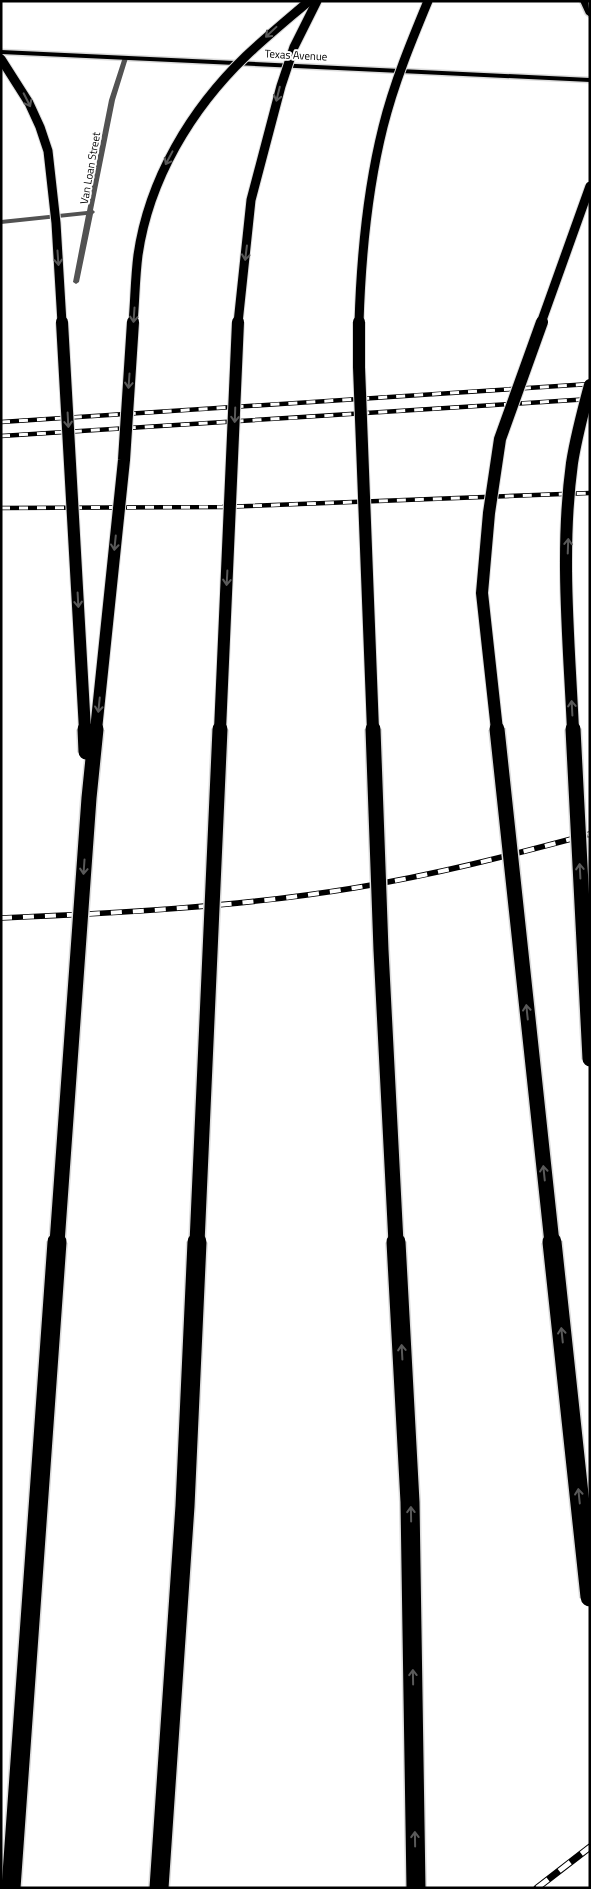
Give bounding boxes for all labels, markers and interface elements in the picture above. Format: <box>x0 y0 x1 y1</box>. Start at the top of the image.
one-way arrow <box>265 27 278 38</box>
street label: Texas Avenue <box>264 45 328 65</box>
one-way arrow <box>273 86 283 102</box>
one-way arrow <box>23 92 32 107</box>
street label: Van Loan Street <box>76 130 104 205</box>
one-way arrow <box>164 150 174 165</box>
one-way arrow <box>241 245 251 261</box>
one-way arrow <box>54 250 63 266</box>
one-way arrow <box>129 307 138 323</box>
one-way arrow <box>125 373 134 389</box>
one-way arrow <box>230 407 239 423</box>
one-way arrow <box>63 412 72 428</box>
one-way arrow <box>110 535 120 551</box>
one-way arrow <box>563 538 572 554</box>
one-way arrow <box>222 569 232 585</box>
one-way arrow <box>73 591 82 607</box>
one-way arrow <box>94 697 103 713</box>
one-way arrow <box>568 701 577 717</box>
one-way arrow <box>79 858 89 874</box>
one-way arrow <box>576 863 585 879</box>
one-way arrow <box>522 1004 532 1020</box>
one-way arrow <box>540 1165 549 1181</box>
one-way arrow <box>557 1327 567 1343</box>
one-way arrow <box>398 1344 407 1360</box>
one-way arrow <box>574 1489 584 1505</box>
one-way arrow <box>406 1506 415 1522</box>
one-way arrow <box>409 1669 418 1685</box>
one-way arrow <box>411 1831 420 1847</box>

